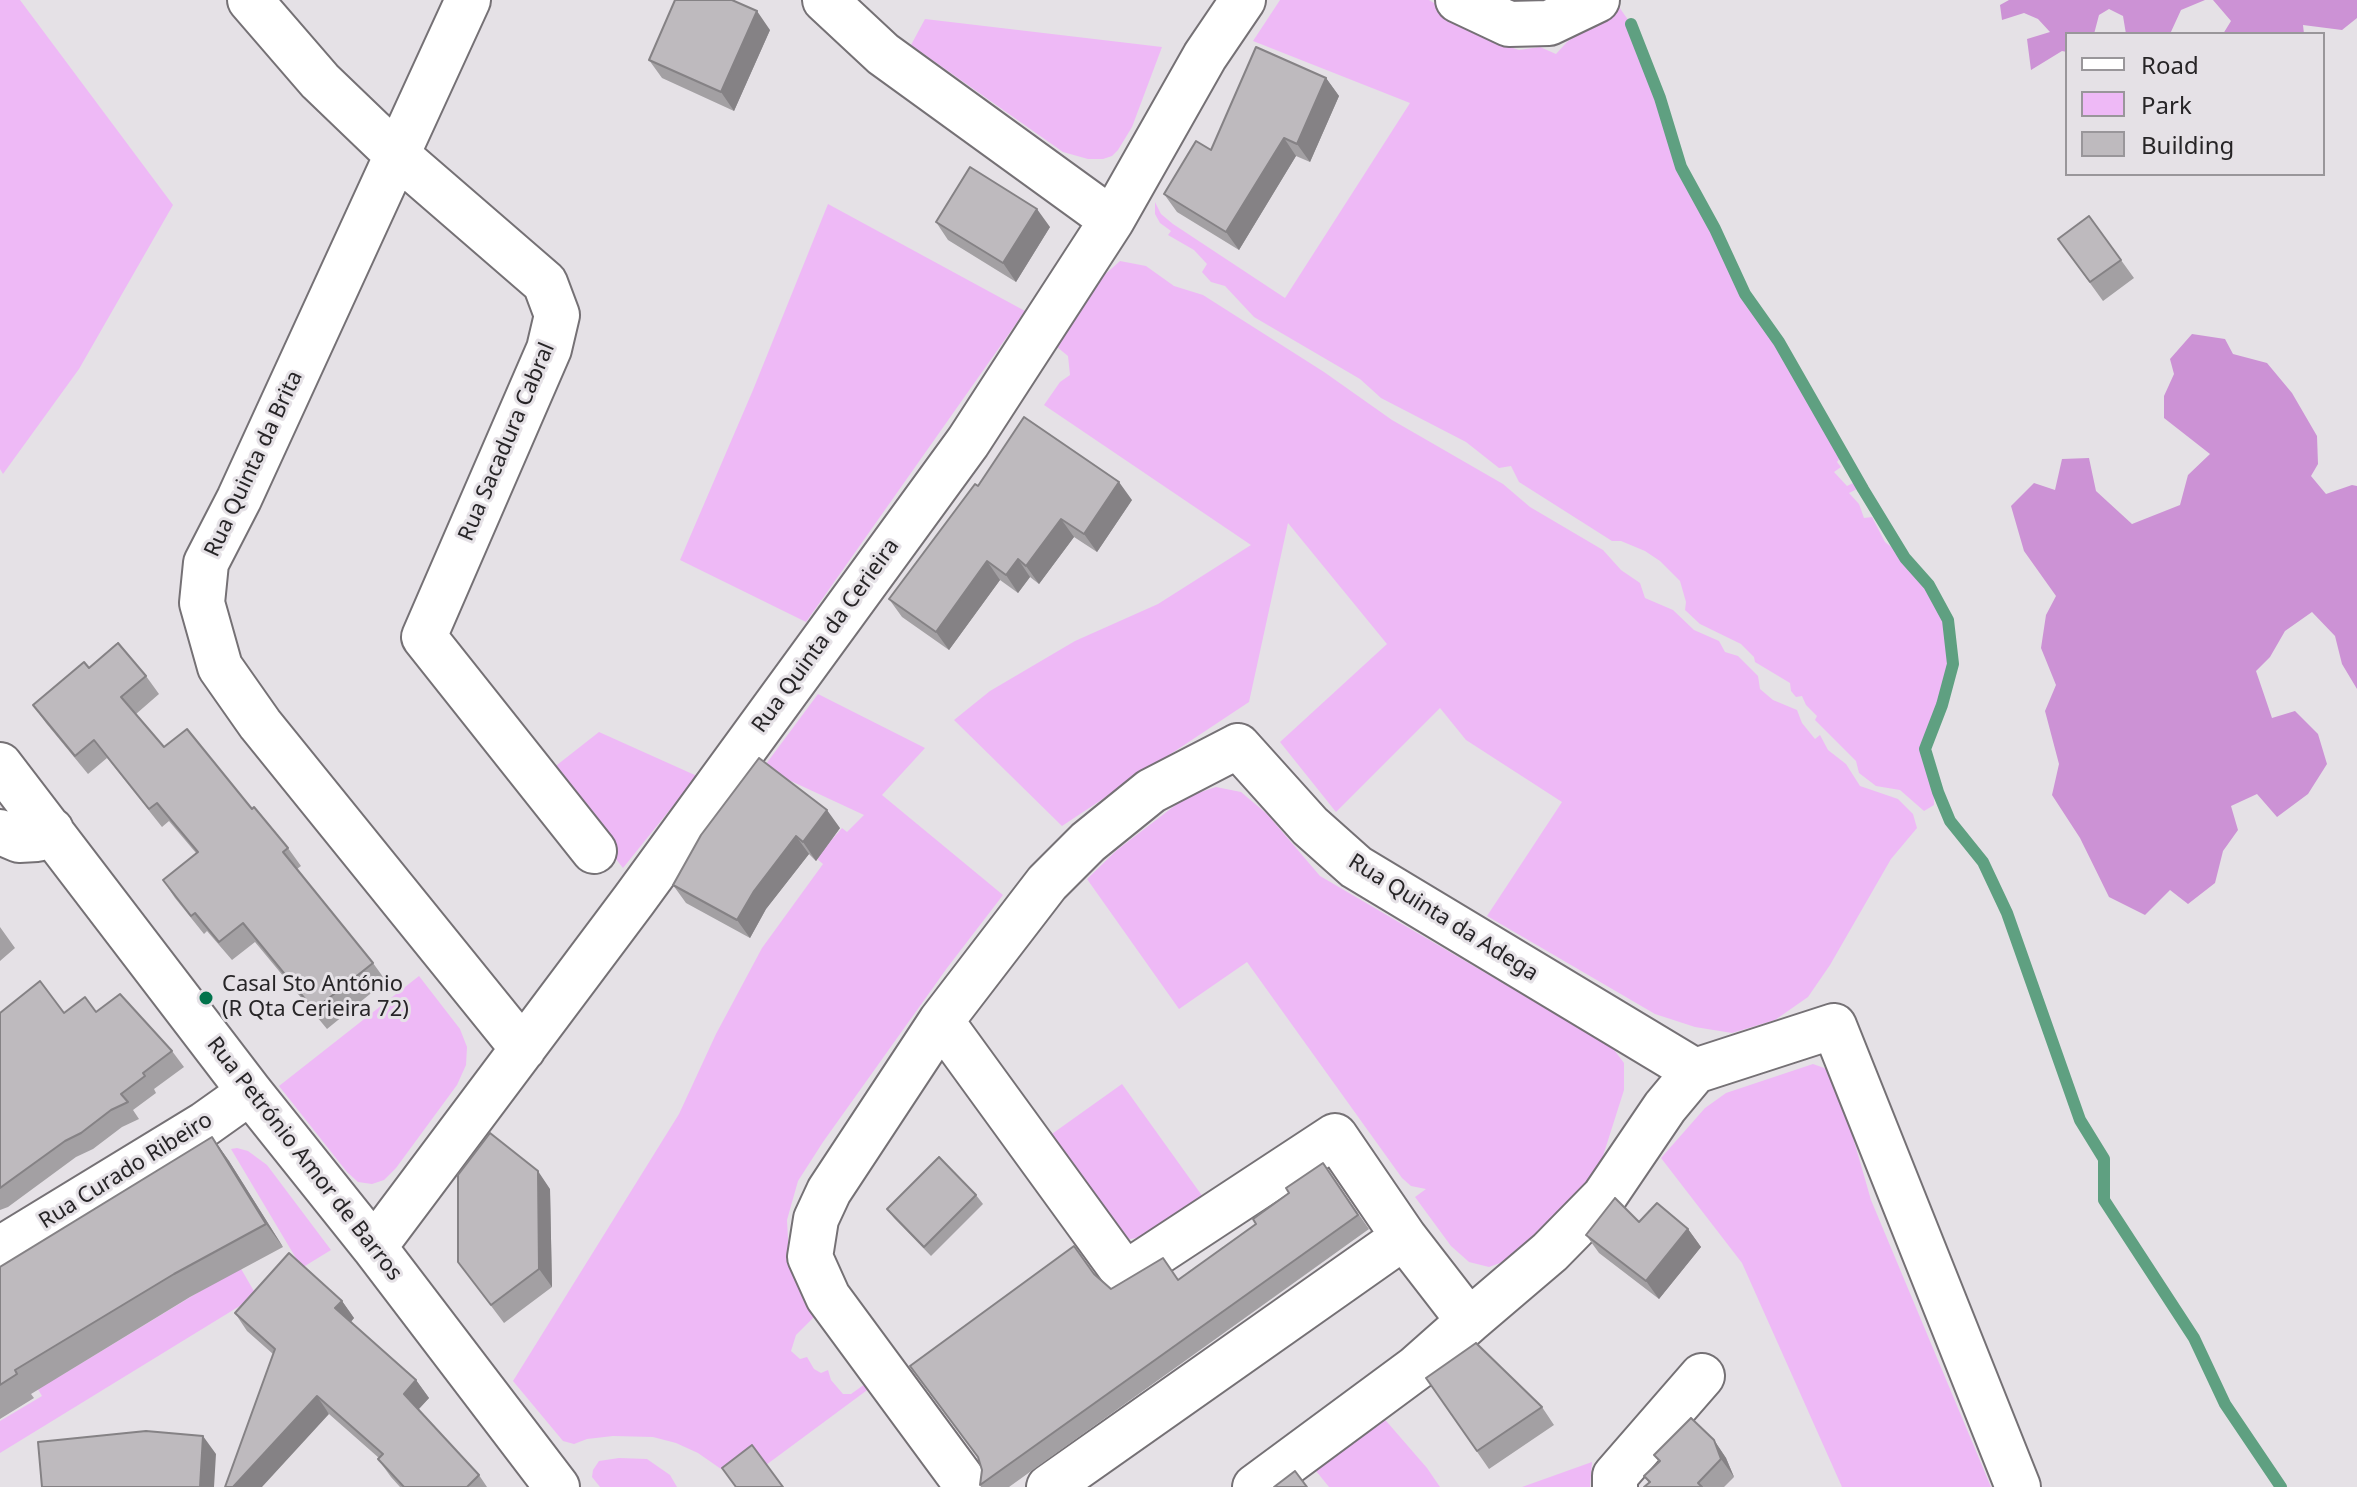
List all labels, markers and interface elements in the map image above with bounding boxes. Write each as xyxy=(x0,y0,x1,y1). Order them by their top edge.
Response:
legend xyxy=(2065,32,2325,176)
text: Road xyxy=(2141,48,2199,81)
text: Park xyxy=(2141,88,2192,121)
text: Building xyxy=(2141,128,2234,161)
street label: Rua Sacadura Cabral xyxy=(453,339,561,545)
street label: Rua Quinta da Brita xyxy=(199,367,309,561)
street label: Rua Quinta da Cerieira xyxy=(747,534,905,738)
street label: Rua Quinta da Adega xyxy=(1343,849,1543,987)
place label: Casal Sto António (R Qta Cerieira 72) xyxy=(222,972,409,1024)
marker: Casal Sto António (R Qta Cerieira 72) xyxy=(197,989,215,1007)
street label: Rua Petrónio Amor de Barros xyxy=(201,1032,407,1286)
street label: Rua Curado Ribeiro xyxy=(34,1107,218,1235)

